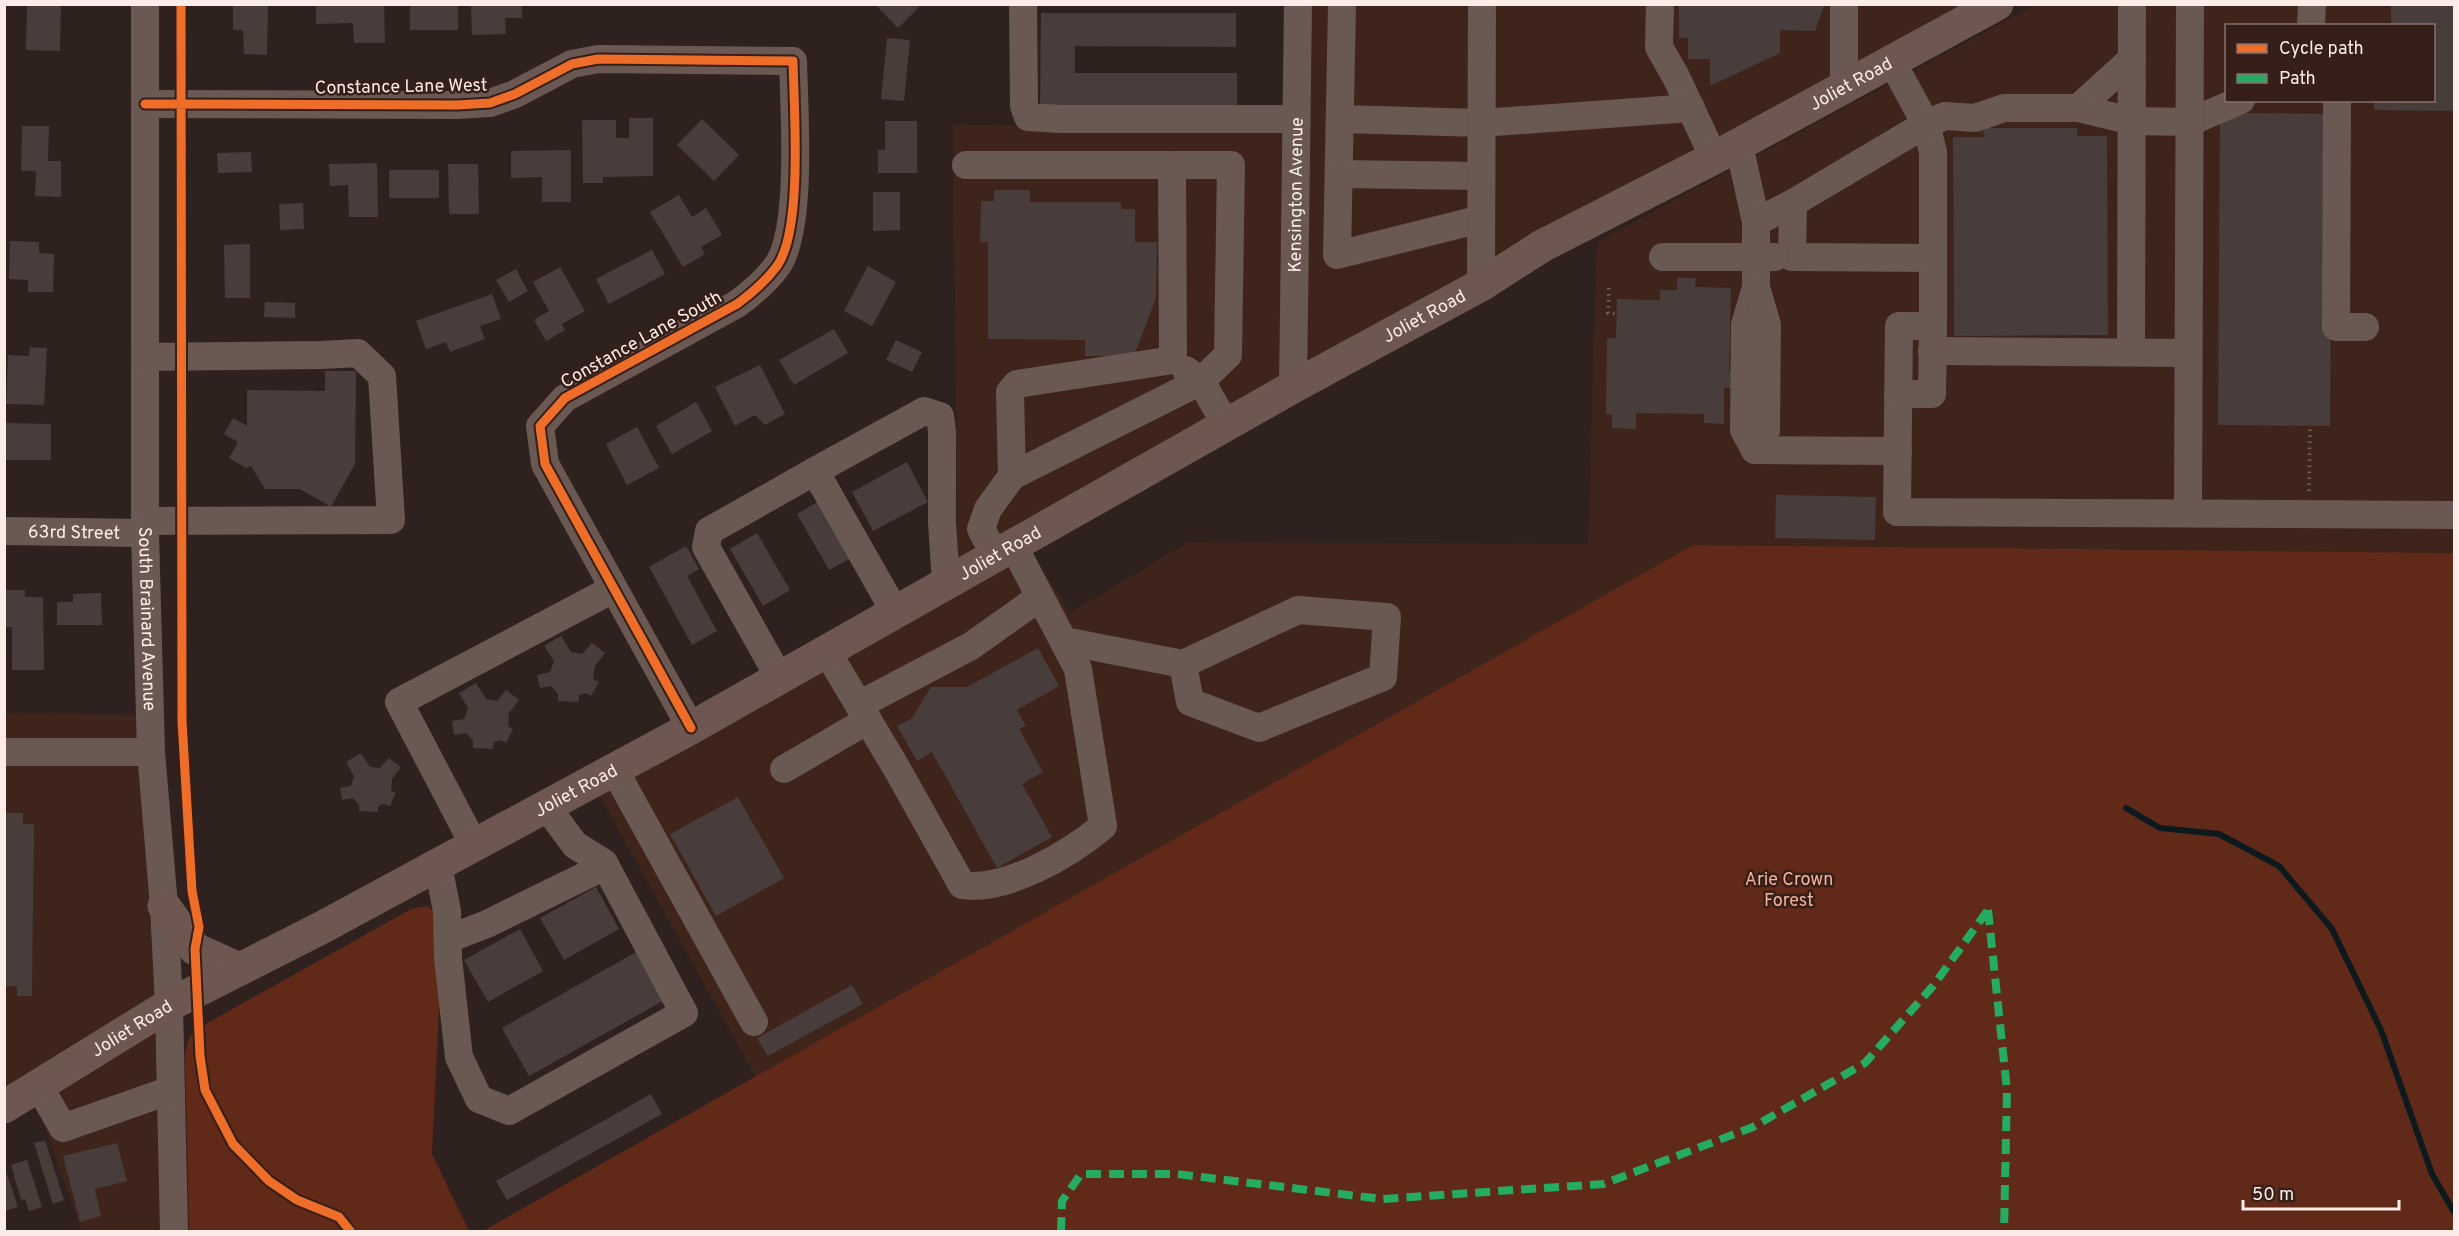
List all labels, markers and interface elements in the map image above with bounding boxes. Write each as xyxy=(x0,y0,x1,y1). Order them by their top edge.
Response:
legend xyxy=(2225,24,2435,102)
text: Cycle path xyxy=(2279,38,2364,61)
street label: Joliet Road xyxy=(1806,53,1897,117)
text: Path xyxy=(2279,68,2316,91)
street label: Constance Lane West xyxy=(314,74,488,101)
street label: Kensington Avenue xyxy=(1284,117,1310,273)
street label: Joliet Road xyxy=(1379,285,1470,349)
street label: Constance Lane South xyxy=(557,286,727,394)
street label: 63rd Street xyxy=(28,521,120,546)
street label: Joliet Road xyxy=(955,522,1046,587)
street label: South Brainard Avenue xyxy=(132,527,160,711)
street label: Joliet Road xyxy=(531,760,622,823)
park label: Arie Crown Forest xyxy=(1745,869,1833,913)
street label: Joliet Road xyxy=(87,996,177,1063)
scale bar xyxy=(2243,1173,2399,1211)
text: 50 m xyxy=(2252,1184,2294,1207)

